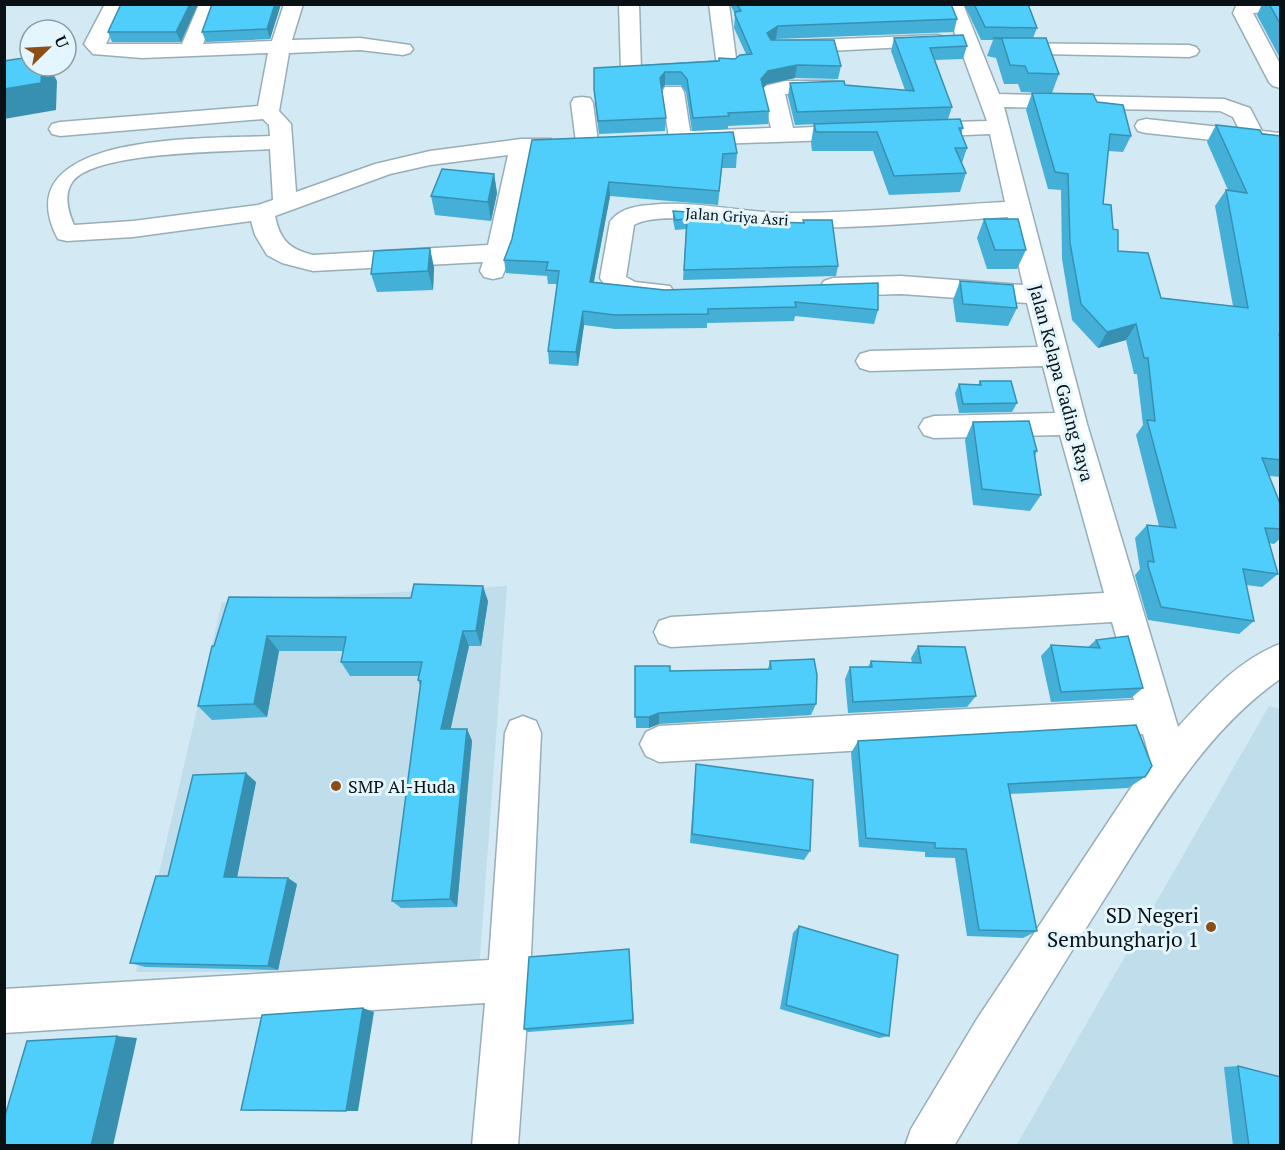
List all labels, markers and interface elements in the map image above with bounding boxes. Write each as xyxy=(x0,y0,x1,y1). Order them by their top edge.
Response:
north arrow xyxy=(18,18,78,78)
text: U xyxy=(49,32,74,52)
street label: Jalan Griya Asri xyxy=(685,202,789,230)
street label: Jalan Kelapa Gading Raya xyxy=(1024,282,1100,484)
place label: SMP Al-Huda xyxy=(348,774,456,798)
marker: SMP Al-Huda xyxy=(329,779,343,793)
place label: SD Negeri Sembungharjo 1 xyxy=(1047,901,1199,953)
marker: SD Negeri Sembungharjo 1 xyxy=(1204,920,1218,934)

